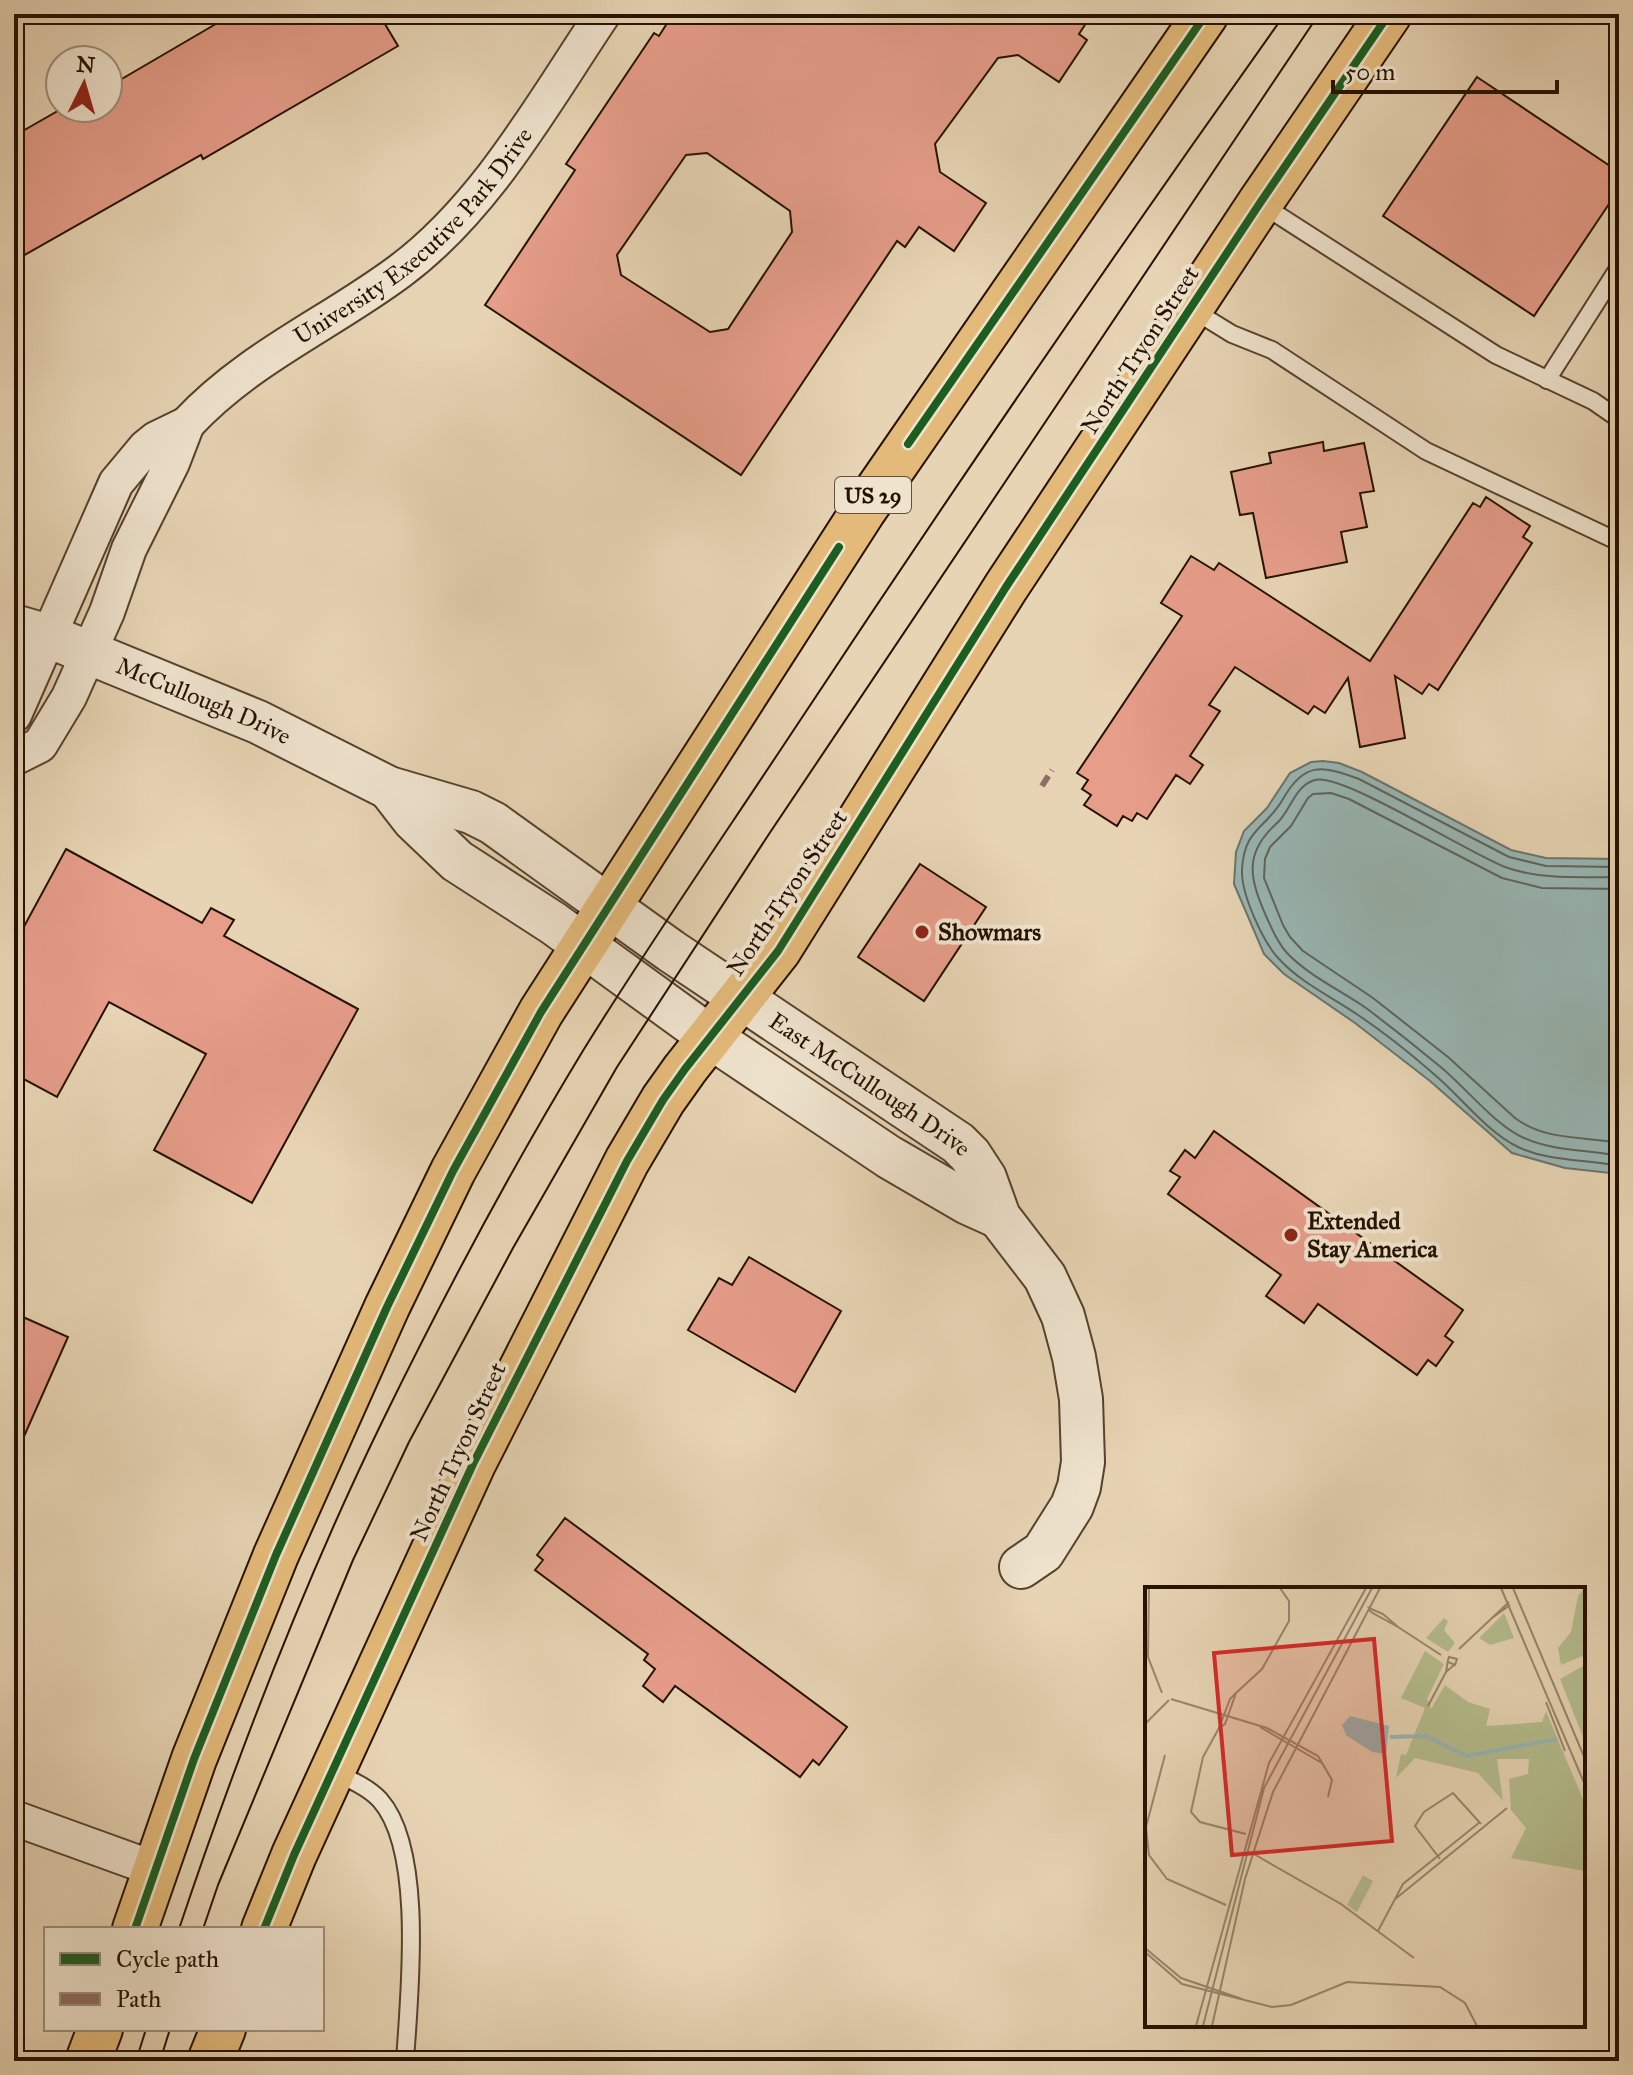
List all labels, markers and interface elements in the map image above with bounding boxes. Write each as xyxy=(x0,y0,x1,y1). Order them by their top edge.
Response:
north arrow xyxy=(44,44,124,124)
scale bar xyxy=(1333,44,1557,94)
text: N xyxy=(75,50,97,79)
text: 50 m xyxy=(1345,57,1395,87)
street label: University Executive Park Drive xyxy=(288,122,539,351)
street label: North Tryon Street xyxy=(1075,260,1206,440)
road number: US 29 xyxy=(835,477,911,513)
street label: McCullough Drive xyxy=(112,651,296,751)
street label: North Tryon Street xyxy=(720,804,854,982)
place label: Showmars xyxy=(938,917,1041,947)
marker: Showmars xyxy=(913,923,931,941)
street label: East McCullough Drive xyxy=(763,1006,978,1163)
place label: Extended Stay America xyxy=(1307,1206,1438,1264)
marker: Extended Stay America xyxy=(1282,1226,1300,1244)
street label: North Tryon Street xyxy=(403,1357,513,1546)
inset map xyxy=(1145,1587,1585,2027)
legend xyxy=(44,1927,324,2031)
text: Cycle path xyxy=(116,1944,219,1974)
text: Path xyxy=(116,1984,161,2014)

